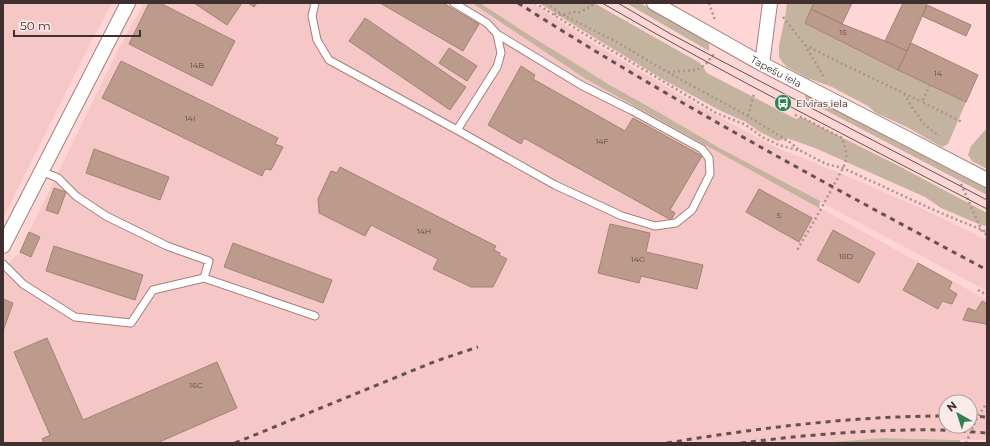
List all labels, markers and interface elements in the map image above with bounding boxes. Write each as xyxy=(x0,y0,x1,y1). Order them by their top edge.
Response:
scale bar xyxy=(14,12,140,38)
text: 50 m xyxy=(20,18,51,33)
house number: 15 xyxy=(839,27,847,37)
street label: Tapešu iela xyxy=(748,52,804,90)
house number: 14B xyxy=(190,60,204,70)
house number: 14 xyxy=(934,68,943,78)
bus stop icon: Elvīras iela xyxy=(773,93,793,113)
place label: Elvīras iela xyxy=(796,97,848,110)
house number: 14I xyxy=(185,113,195,123)
house number: 14F xyxy=(595,136,609,146)
house number: 5 xyxy=(777,210,782,220)
house number: 14H xyxy=(417,226,431,236)
house number: 16D xyxy=(839,251,854,261)
house number: 14G xyxy=(631,254,645,264)
house number: 16C xyxy=(189,380,203,390)
north arrow xyxy=(938,394,978,434)
text: N xyxy=(944,398,960,414)

